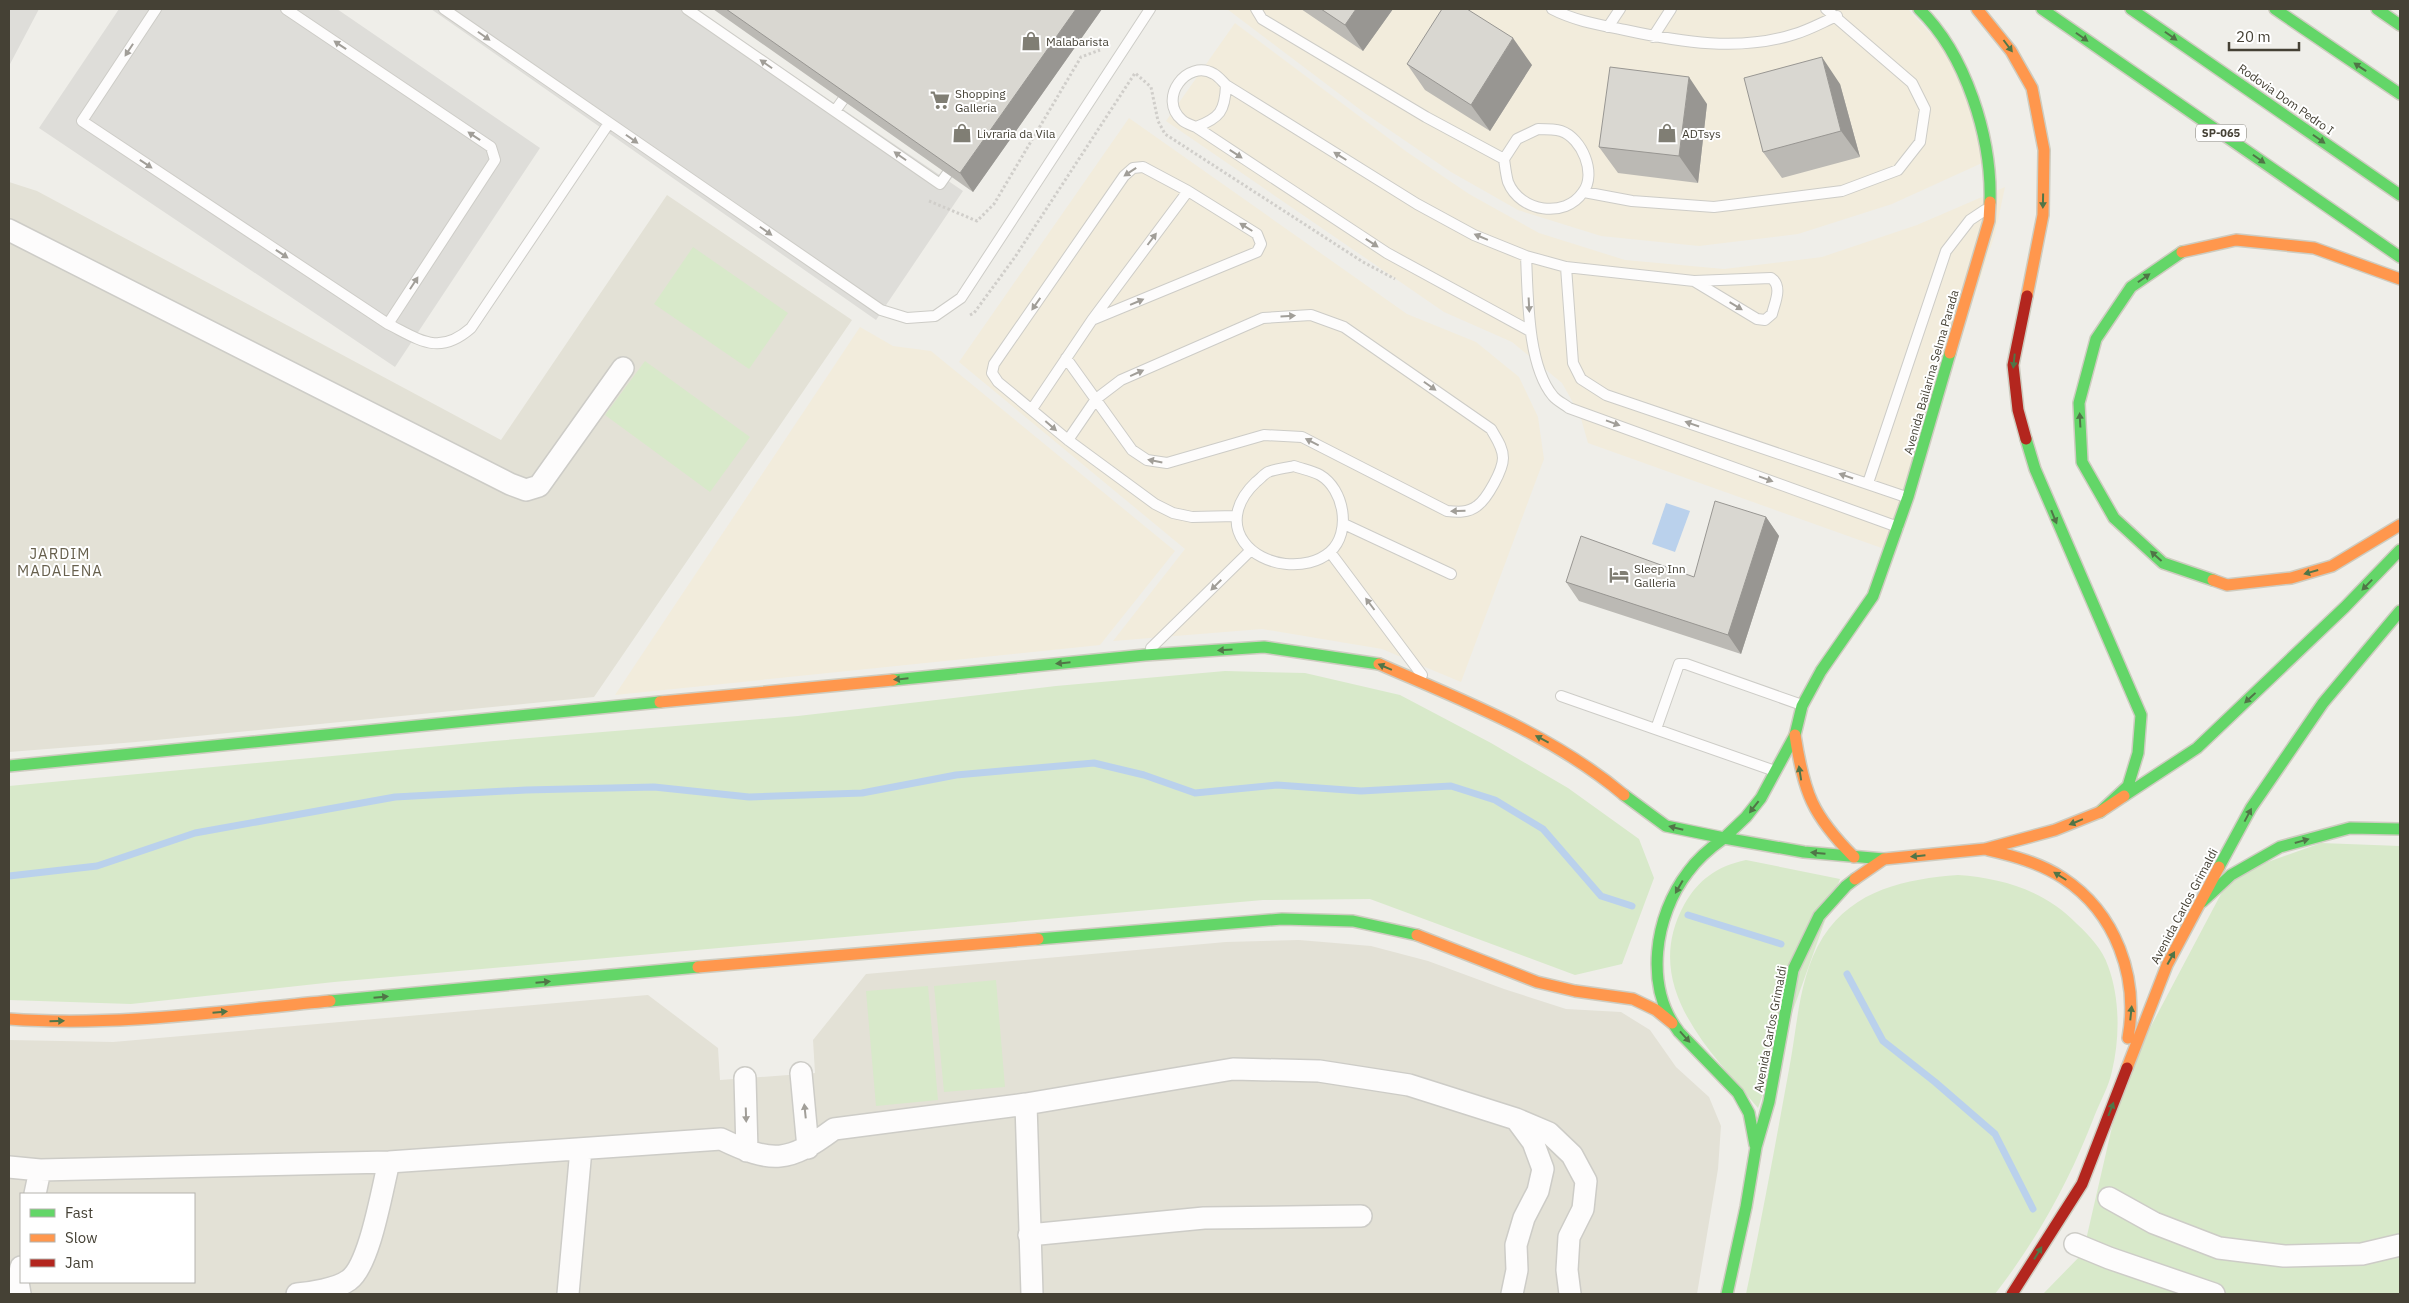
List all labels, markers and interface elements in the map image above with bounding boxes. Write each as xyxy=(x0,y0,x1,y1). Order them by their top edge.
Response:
scale bar xyxy=(2229,20,2299,52)
text: 20 m xyxy=(2236,27,2271,46)
shop icon: Malabarista xyxy=(1020,30,1042,52)
one-way arrow xyxy=(477,31,491,41)
one-way arrow xyxy=(2164,31,2178,41)
one-way arrow xyxy=(2076,32,2089,41)
place label: Malabarista xyxy=(1046,34,1110,49)
one-way arrow xyxy=(2002,39,2013,52)
one-way arrow xyxy=(333,40,346,50)
one-way arrow xyxy=(124,43,134,56)
one-way arrow xyxy=(760,59,773,68)
street label: Rodovia Dom Pedro I xyxy=(2235,60,2337,138)
one-way arrow xyxy=(2353,62,2367,72)
place label: Shopping Galleria xyxy=(955,86,1006,115)
supermarket icon: Shopping Galleria xyxy=(929,89,951,111)
shop icon: Livraria da Vila xyxy=(951,122,973,144)
shop icon: ADTsys xyxy=(1656,122,1678,144)
road number: SP-065 xyxy=(2196,125,2246,142)
place label: Livraria da Vila xyxy=(977,126,1056,141)
place label: ADTsys xyxy=(1682,126,1721,141)
one-way arrow xyxy=(467,131,481,141)
one-way arrow xyxy=(625,134,639,144)
one-way arrow xyxy=(2312,134,2326,144)
one-way arrow xyxy=(1230,149,1243,159)
one-way arrow xyxy=(893,151,907,161)
one-way arrow xyxy=(1334,151,1347,161)
one-way arrow xyxy=(2252,154,2266,164)
one-way arrow xyxy=(140,159,153,169)
one-way arrow xyxy=(1123,168,1137,177)
one-way arrow xyxy=(2039,193,2047,209)
one-way arrow xyxy=(1239,223,1252,232)
one-way arrow xyxy=(759,226,773,236)
one-way arrow xyxy=(1147,233,1158,246)
one-way arrow xyxy=(1474,233,1488,241)
one-way arrow xyxy=(1365,238,1379,248)
one-way arrow xyxy=(275,249,288,258)
one-way arrow xyxy=(2137,273,2151,283)
one-way arrow xyxy=(410,276,419,290)
street label: Avenida Bailarina Selma Parada xyxy=(1900,287,1962,456)
one-way arrow xyxy=(1031,297,1041,311)
one-way arrow xyxy=(1130,297,1144,305)
one-way arrow xyxy=(1525,297,1533,313)
one-way arrow xyxy=(1729,301,1742,310)
one-way arrow xyxy=(1280,312,1296,320)
one-way arrow xyxy=(2010,353,2018,369)
one-way arrow xyxy=(1130,369,1144,377)
one-way arrow xyxy=(1423,381,1437,391)
one-way arrow xyxy=(2075,412,2083,428)
one-way arrow xyxy=(1606,419,1621,427)
one-way arrow xyxy=(1045,420,1057,432)
one-way arrow xyxy=(1684,420,1699,427)
one-way arrow xyxy=(1305,438,1320,446)
one-way arrow xyxy=(1148,457,1163,465)
one-way arrow xyxy=(1838,471,1853,479)
one-way arrow xyxy=(1758,476,1773,483)
one-way arrow xyxy=(1449,507,1465,515)
one-way arrow xyxy=(2051,510,2059,524)
district label: JARDIM MADALENA xyxy=(17,544,103,580)
one-way arrow xyxy=(2150,550,2162,562)
place label: Sleep Inn Galleria xyxy=(1634,561,1686,590)
hotel icon: Sleep Inn Galleria xyxy=(1608,564,1630,586)
one-way arrow xyxy=(2303,568,2319,576)
one-way arrow xyxy=(1210,579,1222,591)
one-way arrow xyxy=(2361,579,2373,591)
one-way arrow xyxy=(1365,598,1376,611)
one-way arrow xyxy=(1216,646,1232,654)
one-way arrow xyxy=(1054,659,1070,667)
one-way arrow xyxy=(1377,663,1392,671)
one-way arrow xyxy=(893,675,909,683)
one-way arrow xyxy=(2244,692,2256,704)
one-way arrow xyxy=(1534,735,1549,743)
one-way arrow xyxy=(1796,765,1804,781)
one-way arrow xyxy=(1748,801,1759,814)
one-way arrow xyxy=(2244,808,2252,822)
one-way arrow xyxy=(2068,818,2083,826)
one-way arrow xyxy=(1668,824,1683,832)
one-way arrow xyxy=(2294,837,2309,845)
street label: Avenida Carlos Grimaldi xyxy=(2147,846,2221,966)
one-way arrow xyxy=(1810,849,1826,857)
one-way arrow xyxy=(1910,852,1926,860)
one-way arrow xyxy=(2053,871,2067,881)
one-way arrow xyxy=(1675,879,1683,894)
one-way arrow xyxy=(2167,951,2175,965)
street label: Avenida Carlos Grimaldi xyxy=(1750,964,1790,1094)
one-way arrow xyxy=(535,978,551,986)
one-way arrow xyxy=(374,993,390,1001)
one-way arrow xyxy=(2127,1005,2135,1021)
one-way arrow xyxy=(212,1008,228,1016)
one-way arrow xyxy=(50,1017,66,1025)
one-way arrow xyxy=(1679,1030,1690,1043)
one-way arrow xyxy=(2107,1101,2115,1116)
one-way arrow xyxy=(800,1103,808,1119)
one-way arrow xyxy=(743,1107,751,1123)
legend xyxy=(20,1193,195,1283)
text: Fast xyxy=(65,1203,93,1222)
text: Slow xyxy=(65,1228,98,1247)
one-way arrow xyxy=(2033,1247,2042,1260)
text: Jam xyxy=(65,1253,94,1272)

